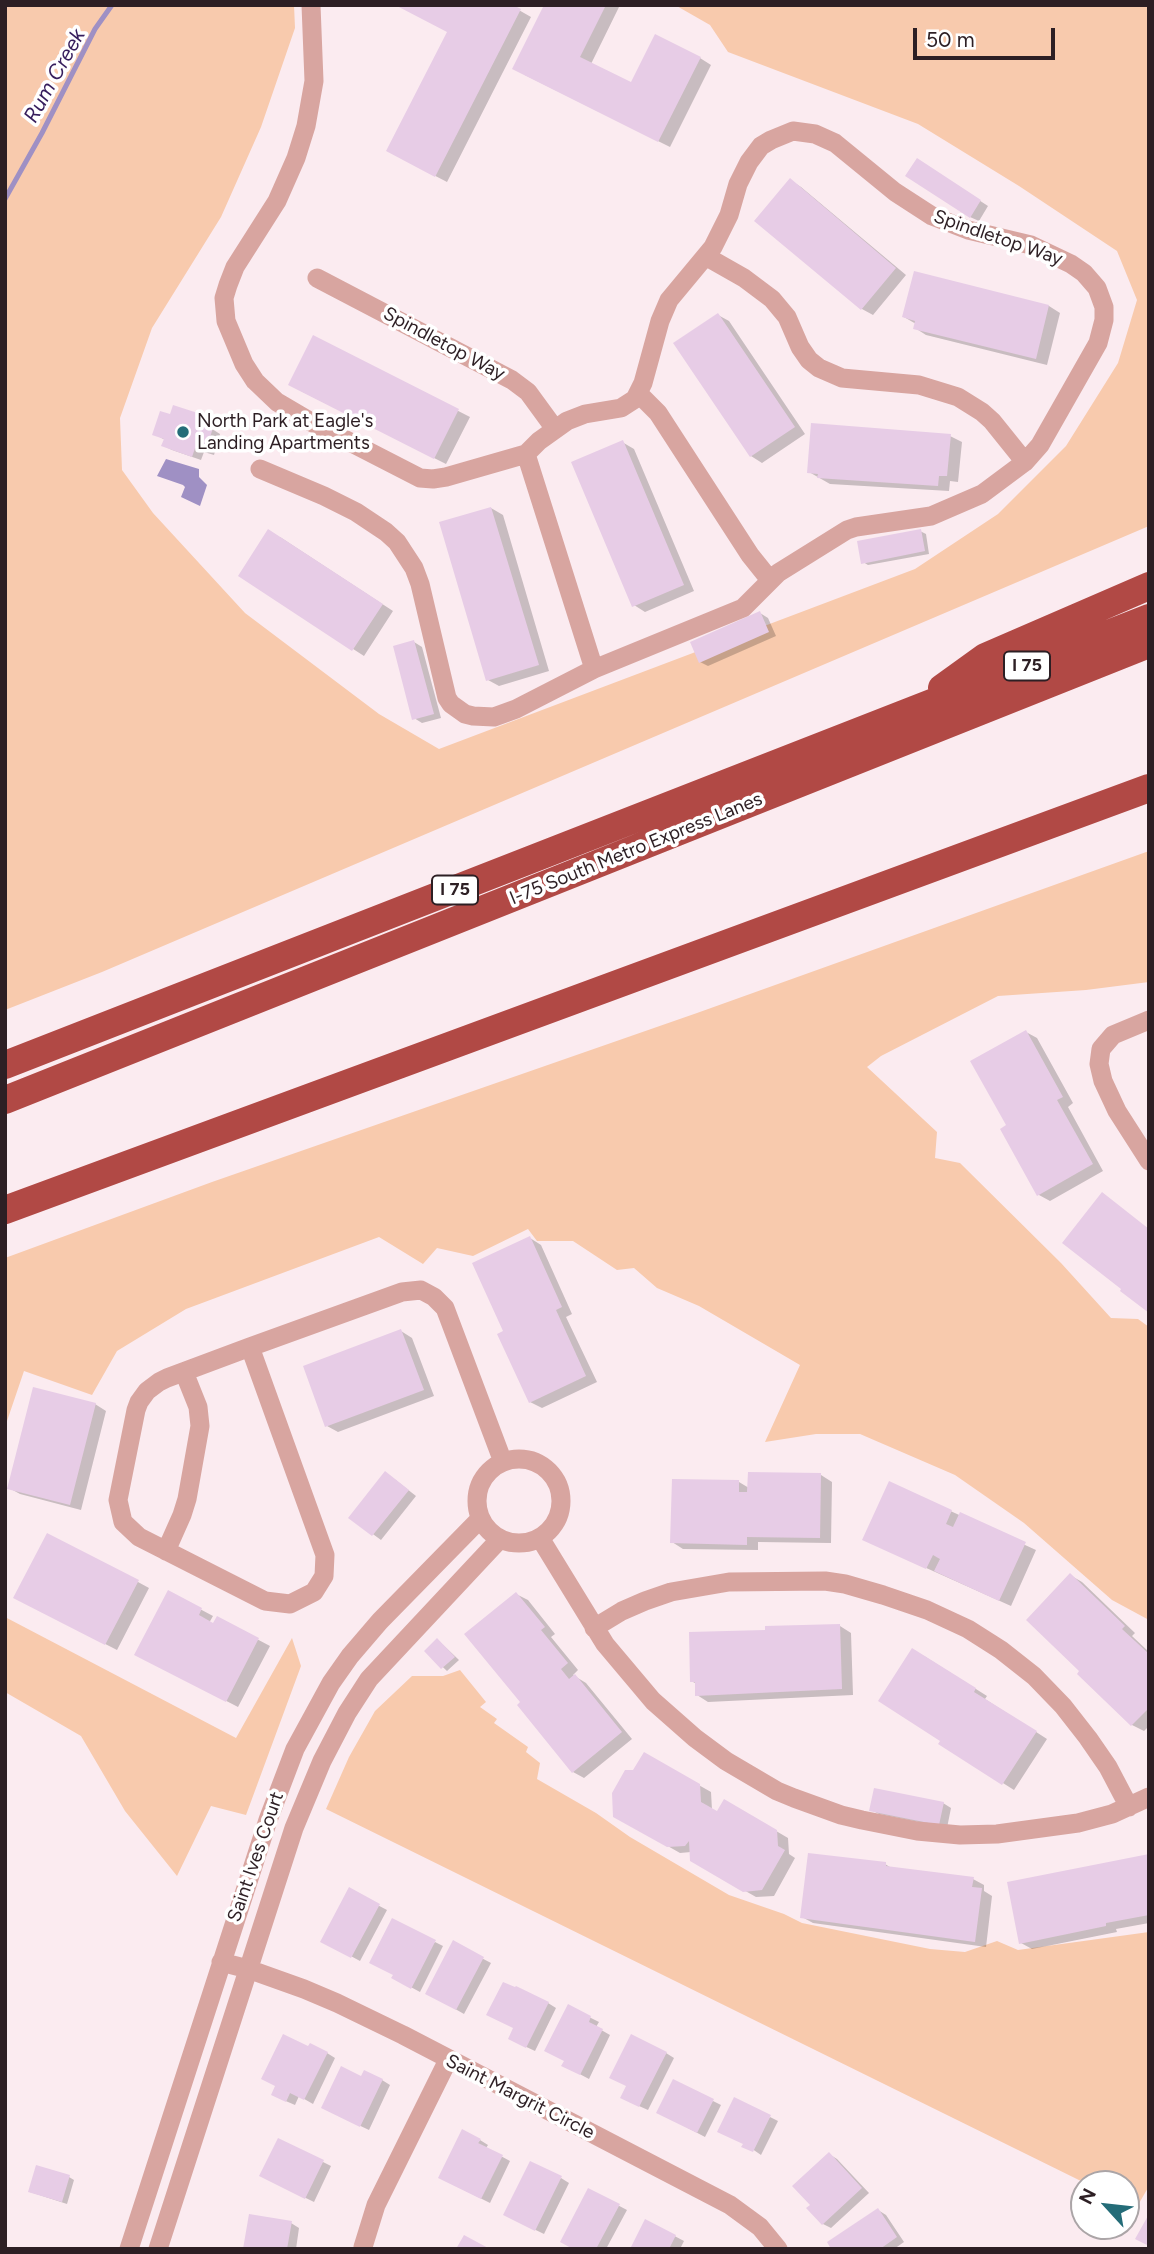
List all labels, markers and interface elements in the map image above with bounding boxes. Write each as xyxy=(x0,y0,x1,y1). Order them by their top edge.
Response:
scale bar xyxy=(916,14,1058,58)
water label: Rum Creek xyxy=(19,25,91,127)
text: 50 m xyxy=(926,27,975,52)
street label: Spindletop Way xyxy=(931,205,1065,271)
street label: Spindletop Way xyxy=(379,302,509,386)
place label: North Park at Eagle's Landing Apartments xyxy=(197,410,373,454)
marker: North Park at Eagle's Landing Apartments xyxy=(175,424,191,440)
road number: I 75 xyxy=(1004,652,1050,680)
street label: I-75 South Metro Express Lanes xyxy=(506,788,766,910)
road number: I 75 xyxy=(432,876,478,904)
street label: Saint Ives Court xyxy=(223,1789,289,1925)
street label: Saint Margrit Circle xyxy=(442,2050,598,2144)
north arrow xyxy=(1070,2170,1140,2240)
text: N xyxy=(1074,2184,1101,2208)

